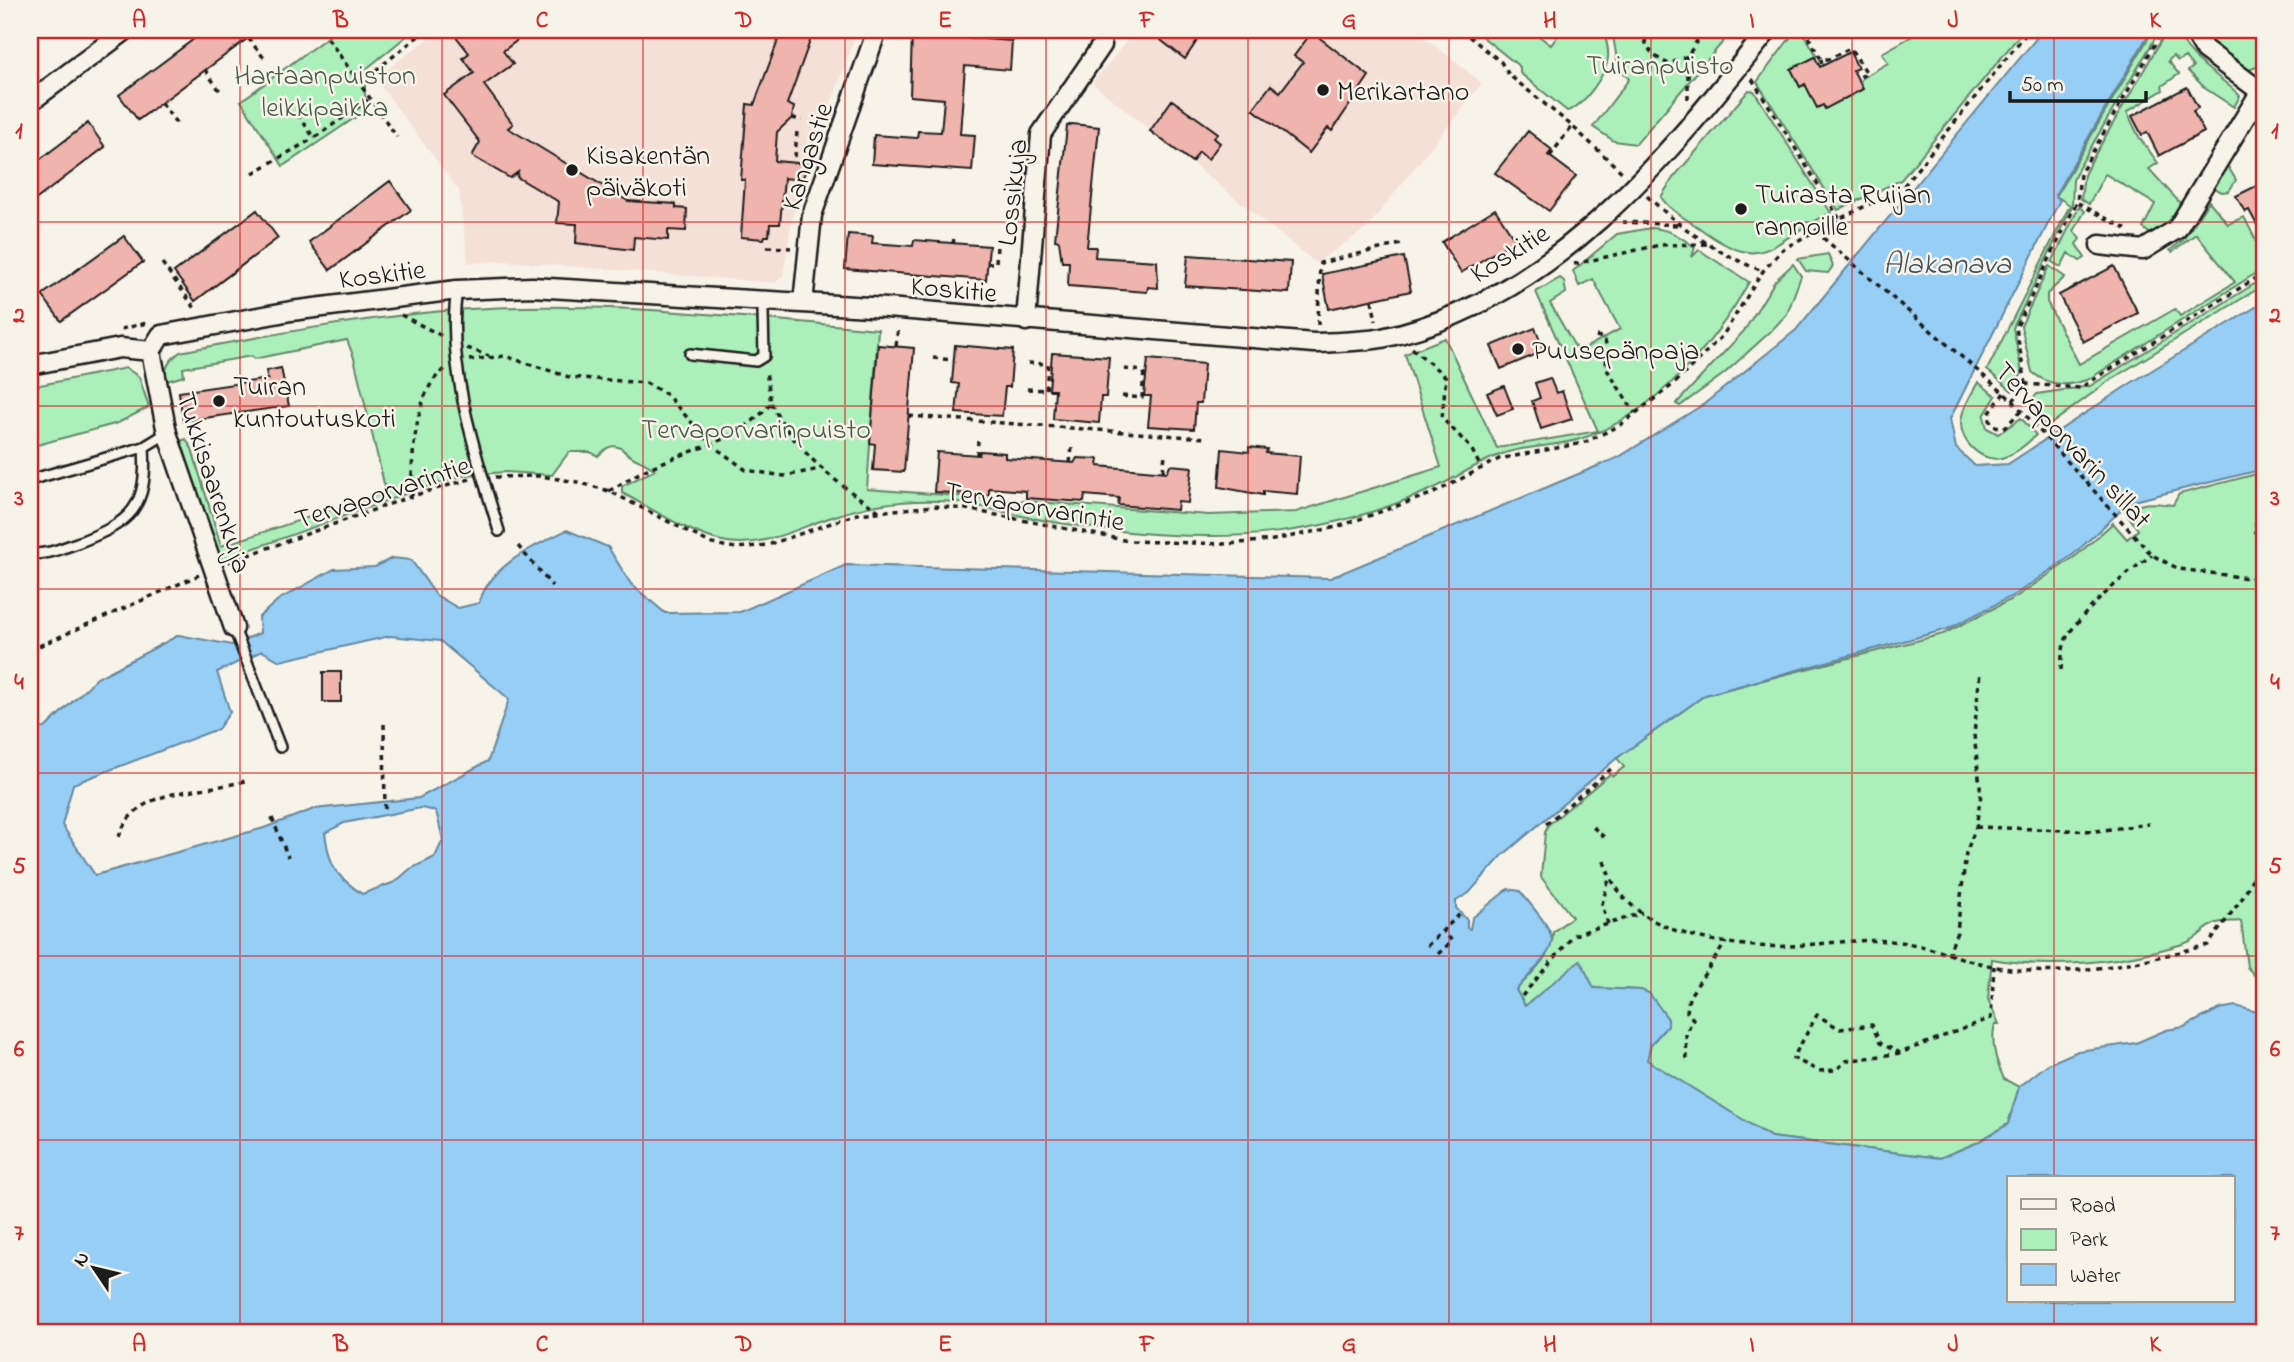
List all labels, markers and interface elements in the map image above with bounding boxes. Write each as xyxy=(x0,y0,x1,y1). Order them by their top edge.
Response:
text: A xyxy=(132,5,146,38)
text: B xyxy=(332,5,349,38)
text: C xyxy=(536,5,549,38)
text: D xyxy=(735,5,752,38)
text: E xyxy=(938,5,952,38)
text: F xyxy=(1139,5,1155,38)
text: G xyxy=(1342,5,1356,38)
text: H xyxy=(1543,5,1557,38)
text: I xyxy=(1749,5,1755,38)
text: J xyxy=(1947,5,1959,38)
text: K xyxy=(2149,5,2161,38)
park label: Tuiranpuisto xyxy=(1586,47,1734,88)
park label: Hartaanpuiston leikkipaikka xyxy=(234,57,416,130)
scale bar xyxy=(2010,60,2147,104)
text: 50 m xyxy=(2021,71,2064,101)
place label: Merikartano xyxy=(1337,73,1469,114)
marker: Merikartano xyxy=(1315,82,1331,98)
street label: Kangastie xyxy=(773,97,846,216)
text: 1 xyxy=(15,116,23,149)
text: 1 xyxy=(2271,116,2279,149)
place label: Kisakentän päiväkoti xyxy=(586,137,710,210)
street label: Lossikuja xyxy=(988,137,1040,248)
marker: Kisakentän päiväkoti xyxy=(564,162,580,178)
place label: Tuirasta Ruijan rannoille xyxy=(1755,176,1931,249)
marker: Tuirasta Ruijan rannoille xyxy=(1733,201,1749,217)
street label: Koskitie xyxy=(1463,214,1559,295)
water label: Alakanava xyxy=(1883,244,2012,288)
street label: Koskitie xyxy=(337,251,428,302)
street label: Koskitie xyxy=(909,267,999,316)
text: 2 xyxy=(12,300,25,333)
text: 2 xyxy=(2268,300,2281,333)
place label: Puusepänpaja xyxy=(1532,332,1699,373)
marker: Puusepänpaja xyxy=(1510,341,1526,357)
street label: Tervaporvarin sillat xyxy=(1983,354,2160,539)
place label: Tuiran kuntoutuskoti xyxy=(233,368,396,441)
street label: Tukkisaarenkuja xyxy=(163,387,260,579)
marker: Tuiran kuntoutuskoti xyxy=(211,393,227,409)
park label: Tervaporvarinpuisto xyxy=(641,411,871,452)
street label: Tervaporvarintie xyxy=(290,447,476,542)
street label: Tervaporvarintie xyxy=(941,472,1128,545)
text: 3 xyxy=(13,483,24,516)
text: 3 xyxy=(2269,483,2280,516)
text: 4 xyxy=(14,667,24,700)
text: 4 xyxy=(2270,667,2280,700)
text: 5 xyxy=(12,851,26,884)
text: 5 xyxy=(2268,851,2282,884)
text: 6 xyxy=(14,1034,25,1067)
text: 6 xyxy=(2270,1034,2281,1067)
legend xyxy=(2007,1176,2234,1302)
text: Road xyxy=(2070,1192,2116,1222)
text: 7 xyxy=(14,1218,24,1251)
text: 7 xyxy=(2270,1218,2280,1251)
text: Park xyxy=(2070,1226,2109,1256)
north arrow xyxy=(60,1232,130,1302)
text: N xyxy=(67,1247,97,1273)
text: Water xyxy=(2070,1262,2121,1292)
text: A xyxy=(132,1329,146,1362)
text: B xyxy=(332,1329,349,1362)
text: C xyxy=(536,1329,549,1362)
text: D xyxy=(735,1329,752,1362)
text: E xyxy=(938,1329,952,1362)
text: F xyxy=(1139,1329,1155,1362)
text: G xyxy=(1342,1329,1356,1362)
text: H xyxy=(1543,1329,1557,1362)
text: I xyxy=(1749,1329,1755,1362)
text: J xyxy=(1947,1329,1959,1362)
text: K xyxy=(2149,1329,2161,1362)

